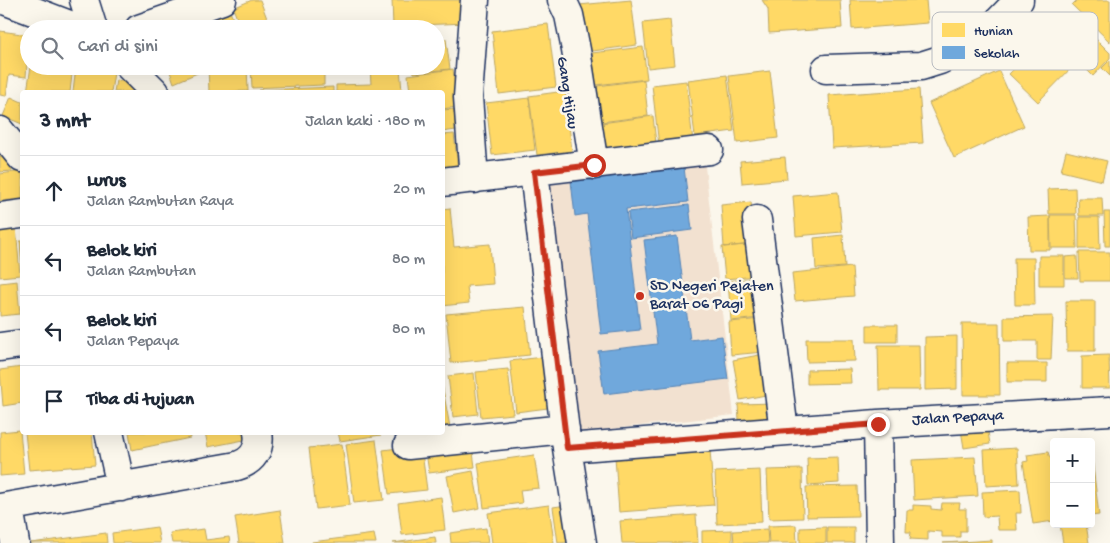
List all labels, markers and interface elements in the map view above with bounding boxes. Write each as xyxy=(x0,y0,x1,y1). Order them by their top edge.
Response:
legend xyxy=(932,12,1098,70)
search box xyxy=(20,20,445,75)
text: Hunian xyxy=(974,24,1013,41)
icon: search xyxy=(38,34,66,62)
text: Cari di sini xyxy=(78,36,158,59)
text: Sekolah xyxy=(974,46,1020,63)
street label: Gang Hijau xyxy=(551,55,581,131)
text: 3 mnt xyxy=(40,110,89,135)
text: Jalan kaki · 180 m xyxy=(305,113,425,132)
route start xyxy=(583,154,606,177)
text: Lurus xyxy=(87,170,126,193)
icon: ahead xyxy=(40,177,68,205)
text: 20 m xyxy=(393,181,425,200)
text: Jalan Rambutan Raya xyxy=(87,193,234,212)
text: Belok kiri xyxy=(87,240,157,263)
icon: left xyxy=(40,247,68,275)
text: 80 m xyxy=(392,251,425,270)
text: Jalan Rambutan xyxy=(87,263,196,282)
place label: SD Negeri Pejaten Barat 06 Pagi xyxy=(649,278,774,315)
marker: SD Negeri Pejaten Barat 06 Pagi xyxy=(634,290,646,302)
text: Belok kiri xyxy=(87,310,157,333)
icon: left xyxy=(40,317,68,345)
text: 80 m xyxy=(392,321,425,340)
text: Jalan Pepaya xyxy=(87,333,179,352)
icon: arrive xyxy=(40,387,68,415)
text: Tiba di tujuan xyxy=(87,389,194,412)
street label: Jalan Pepaya xyxy=(912,407,1005,431)
route end xyxy=(867,413,890,436)
map controls xyxy=(1050,438,1095,528)
button: + xyxy=(1050,438,1095,483)
button: − xyxy=(1050,483,1095,528)

